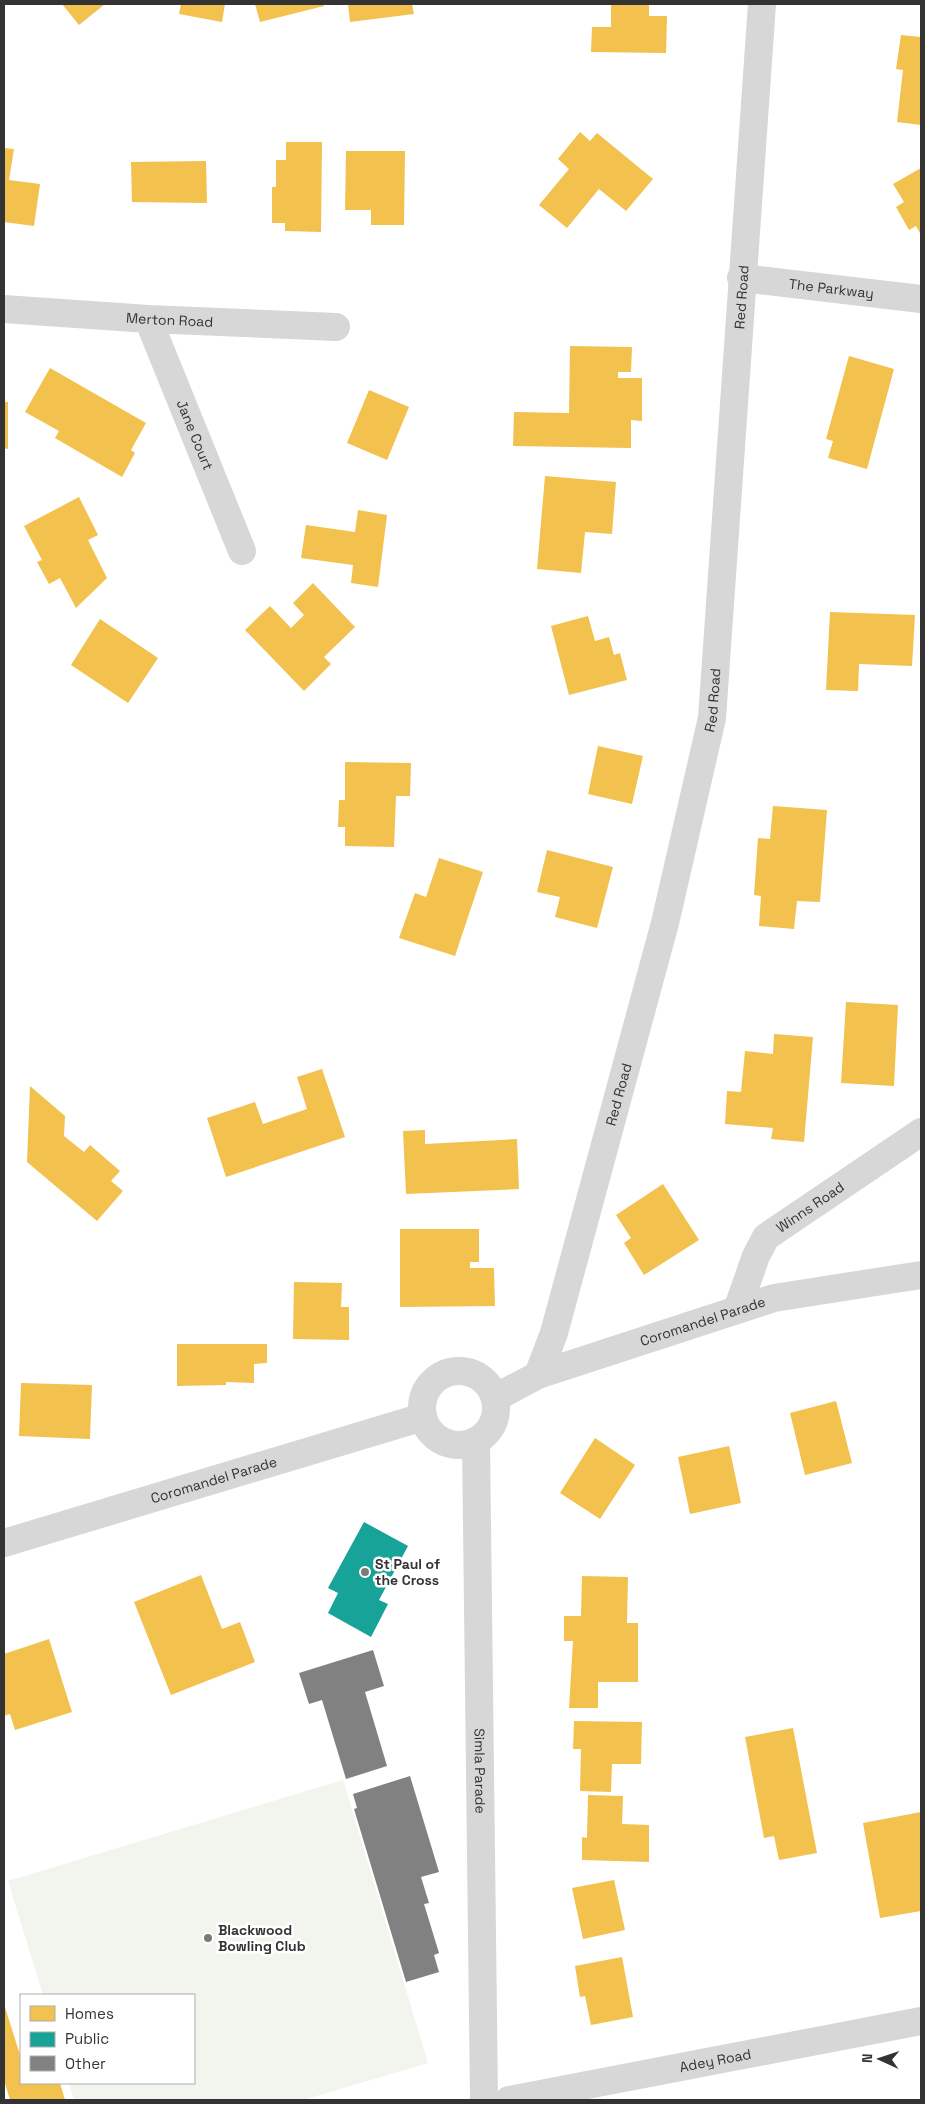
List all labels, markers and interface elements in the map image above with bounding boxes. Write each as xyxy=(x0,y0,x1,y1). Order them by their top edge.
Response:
street label: Red Road xyxy=(730,264,753,330)
street label: The Parkway xyxy=(788,275,875,302)
street label: Merton Road xyxy=(125,309,214,331)
street label: Jane Court xyxy=(173,397,217,473)
street label: Red Road xyxy=(700,667,724,734)
street label: Red Road xyxy=(601,1061,636,1128)
street label: Winns Road xyxy=(773,1178,848,1237)
street label: Coromandel Parade xyxy=(638,1292,768,1350)
street label: Coromandel Parade xyxy=(148,1452,279,1507)
place label: St Paul of the Cross xyxy=(375,1555,440,1589)
marker: St Paul of the Cross xyxy=(359,1566,371,1578)
street label: Simla Parade xyxy=(470,1728,490,1814)
place label: Blackwood Bowling Club xyxy=(218,1921,306,1955)
marker: Blackwood Bowling Club xyxy=(202,1932,214,1944)
legend xyxy=(20,1994,195,2084)
text: Homes xyxy=(65,2004,114,2023)
text: Public xyxy=(65,2029,109,2048)
north arrow xyxy=(855,2034,905,2084)
street label: Adey Road xyxy=(678,2045,753,2076)
text: N xyxy=(858,2053,876,2063)
text: Other xyxy=(65,2054,106,2073)

